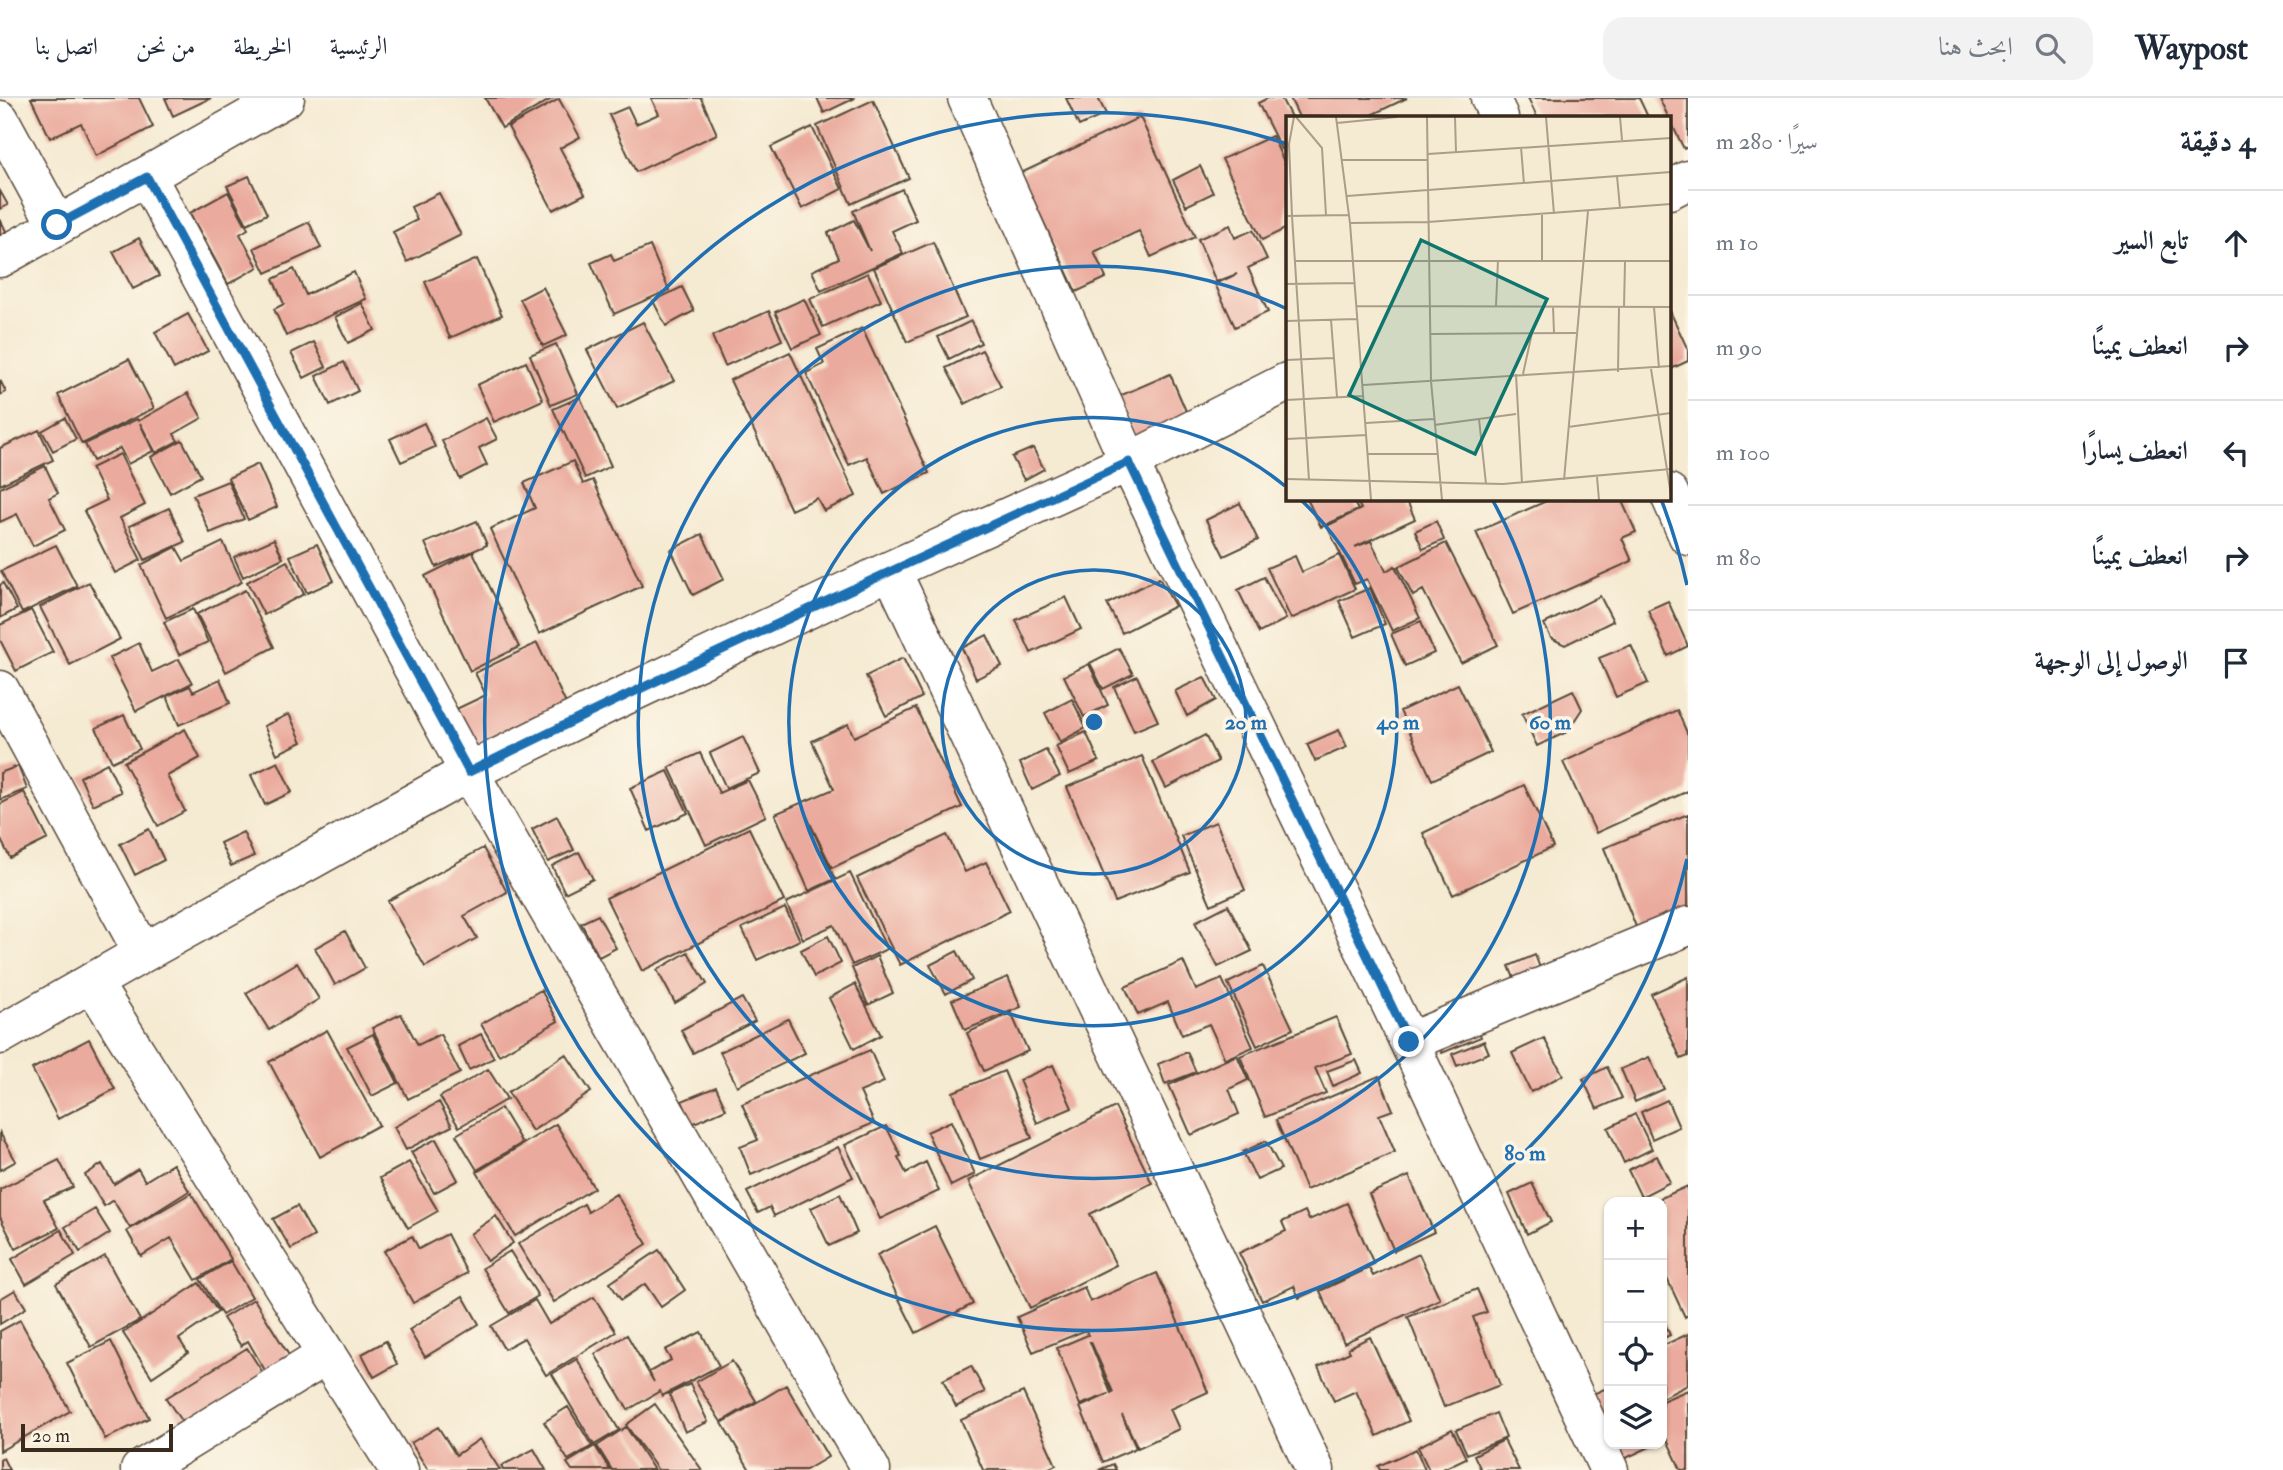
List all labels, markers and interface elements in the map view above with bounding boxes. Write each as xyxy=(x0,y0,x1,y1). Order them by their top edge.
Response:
search box xyxy=(1603,17,2093,80)
text: Waypost xyxy=(2135,28,2248,69)
icon: search xyxy=(2031,29,2069,67)
text: اتصل بنا xyxy=(35,31,98,62)
text: من نحن xyxy=(136,31,195,62)
text: الخريطة xyxy=(233,31,292,62)
text: الرئيسية xyxy=(330,31,387,62)
text: ابحث هنا xyxy=(1938,31,2013,63)
inset map xyxy=(1286,116,1671,500)
text: 4 دقيقة xyxy=(2180,123,2255,160)
text: سيرًا · 280 m xyxy=(1716,127,1818,156)
route start xyxy=(41,209,72,240)
icon: ahead xyxy=(2217,224,2255,262)
text: تابع السير xyxy=(2115,225,2188,257)
text: 10 m xyxy=(1716,228,1759,257)
icon: right xyxy=(2217,329,2255,367)
text: انعطف يمينًا xyxy=(2092,330,2188,362)
text: 90 m xyxy=(1716,333,1762,362)
icon: left xyxy=(2217,434,2255,472)
text: انعطف يسارًا xyxy=(2082,435,2188,467)
text: 100 m xyxy=(1716,438,1770,467)
icon: right xyxy=(2217,539,2255,577)
text: انعطف يمينًا xyxy=(2092,540,2188,572)
text: 80 m xyxy=(1716,543,1761,572)
icon: arrive xyxy=(2217,644,2255,682)
text: الوصول إلى الوجهة xyxy=(2035,645,2188,677)
text: 20 m xyxy=(1225,709,1268,736)
text: 40 m xyxy=(1376,709,1420,736)
text: 60 m xyxy=(1529,709,1572,736)
centre of rings xyxy=(1082,710,1106,734)
route end xyxy=(1393,1026,1424,1057)
text: 80 m xyxy=(1504,1140,1546,1167)
map controls xyxy=(1604,1197,1667,1449)
button: + xyxy=(1604,1197,1667,1260)
button: − xyxy=(1604,1260,1667,1323)
button: locate xyxy=(1604,1323,1667,1386)
button: layers xyxy=(1604,1386,1667,1449)
scale bar xyxy=(21,1421,173,1453)
text: 20 m xyxy=(32,1424,70,1448)

